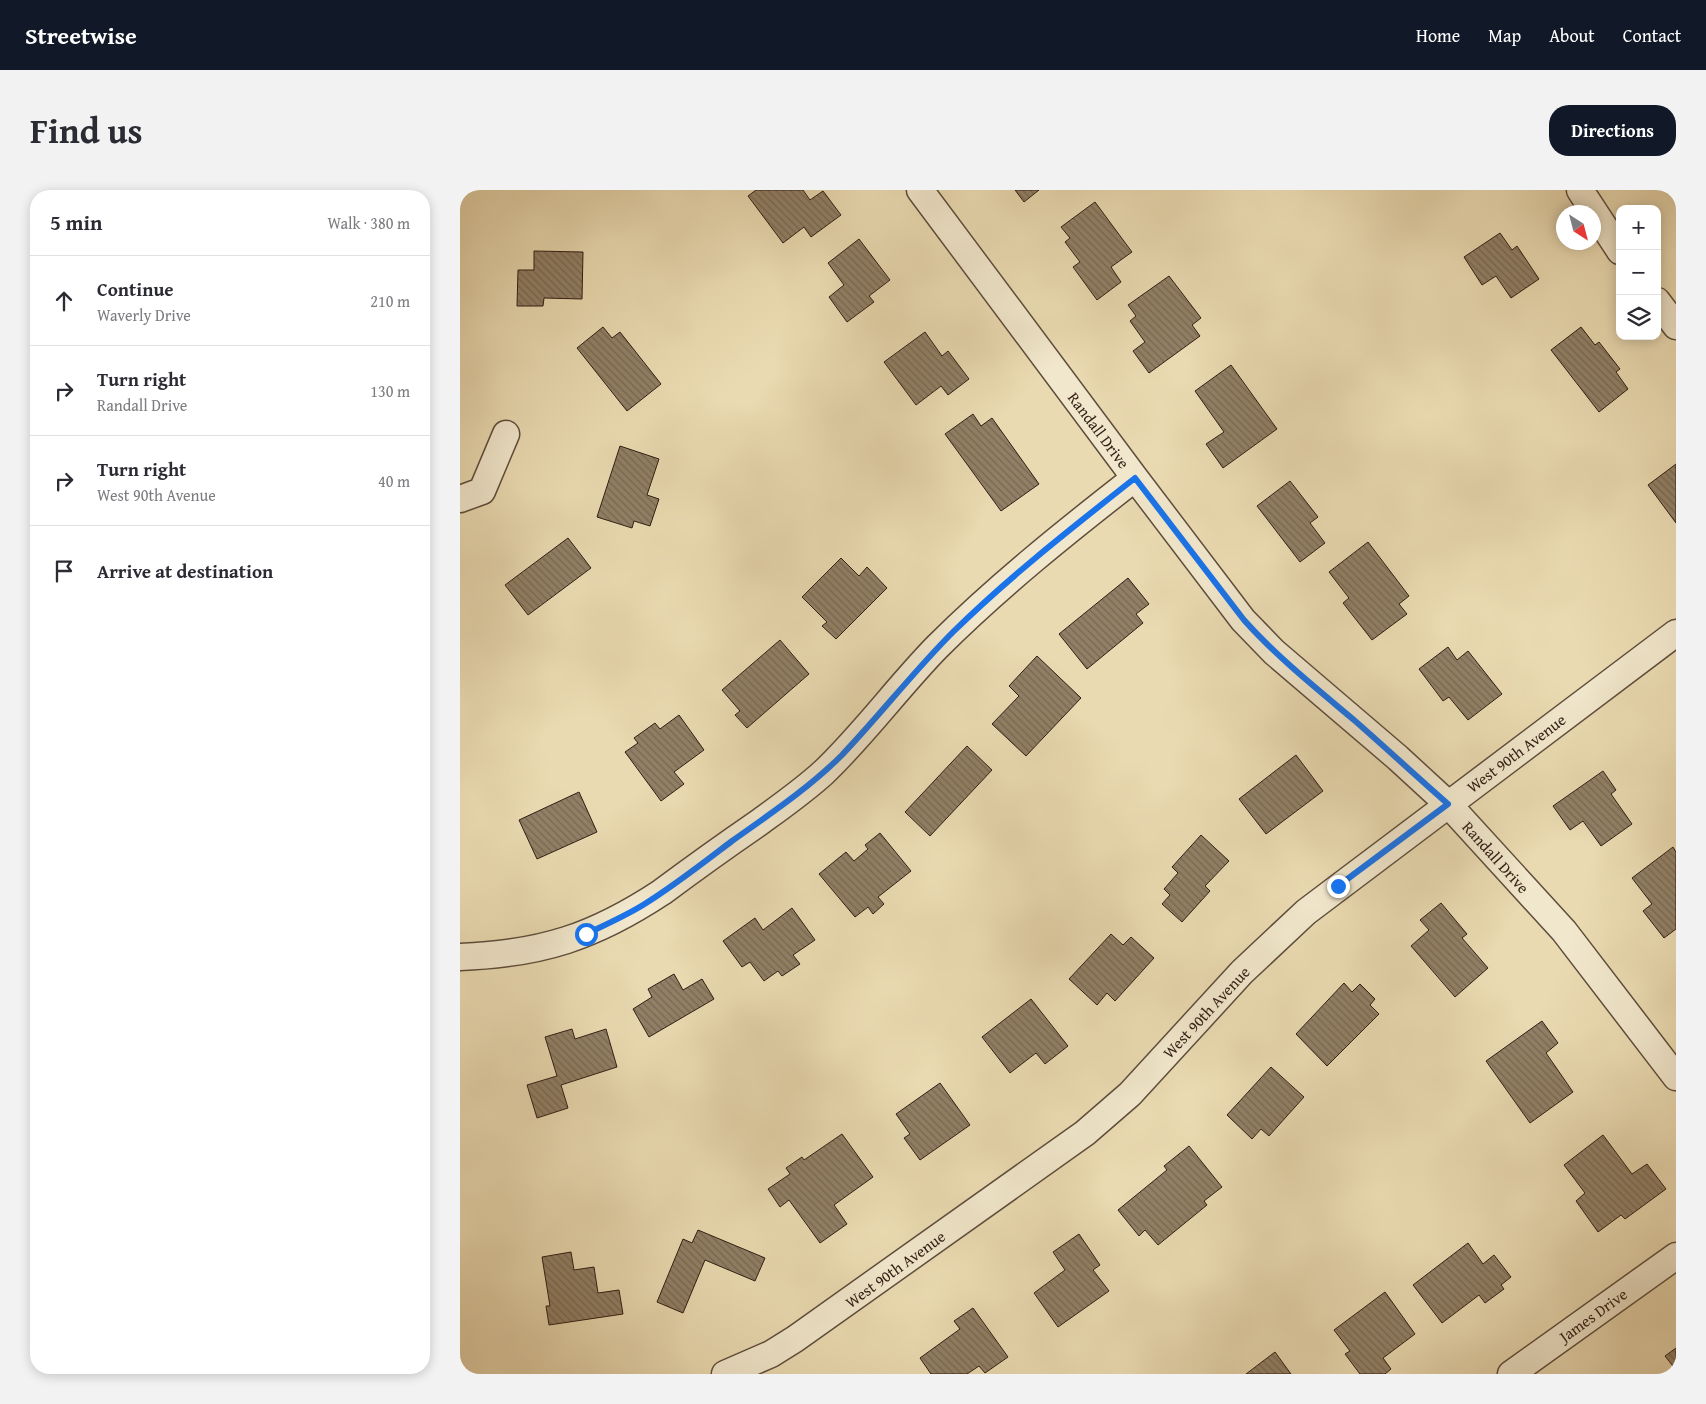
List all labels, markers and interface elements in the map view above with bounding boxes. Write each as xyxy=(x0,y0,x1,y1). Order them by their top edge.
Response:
text: Streetwise xyxy=(25,18,137,53)
text: Home xyxy=(1416,22,1460,49)
text: Map xyxy=(1488,22,1521,49)
text: About xyxy=(1549,22,1595,49)
text: Contact xyxy=(1623,22,1681,49)
text: Find us xyxy=(30,105,143,156)
button: Directions xyxy=(1549,105,1676,156)
north arrow xyxy=(1556,205,1601,250)
map controls xyxy=(1616,205,1661,340)
button: + xyxy=(1616,205,1661,250)
text: 5 min xyxy=(50,207,102,238)
text: Walk · 380 m xyxy=(327,211,410,235)
button: − xyxy=(1616,250,1661,295)
text: Continue xyxy=(97,275,174,303)
icon: ahead xyxy=(50,287,78,315)
text: 210 m xyxy=(370,289,410,313)
button: layers xyxy=(1616,295,1661,340)
text: Waverly Drive xyxy=(97,303,191,327)
text: Turn right xyxy=(97,365,186,393)
icon: right xyxy=(50,377,78,405)
text: 130 m xyxy=(370,379,410,403)
street label: Randall Drive xyxy=(1062,387,1136,473)
text: Randall Drive xyxy=(97,393,187,417)
text: Turn right xyxy=(97,455,186,483)
icon: right xyxy=(50,467,78,495)
text: 40 m xyxy=(378,469,410,493)
text: West 90th Avenue xyxy=(97,483,216,507)
icon: arrive xyxy=(50,557,78,585)
text: Arrive at destination xyxy=(97,557,273,585)
street label: West 90th Avenue xyxy=(1461,708,1571,798)
street label: Randall Drive xyxy=(1457,815,1535,899)
route end xyxy=(1327,875,1350,898)
route start xyxy=(575,923,598,946)
street label: West 90th Avenue xyxy=(1157,960,1255,1064)
street label: West 90th Avenue xyxy=(840,1224,950,1314)
street label: James Drive xyxy=(1552,1282,1632,1349)

